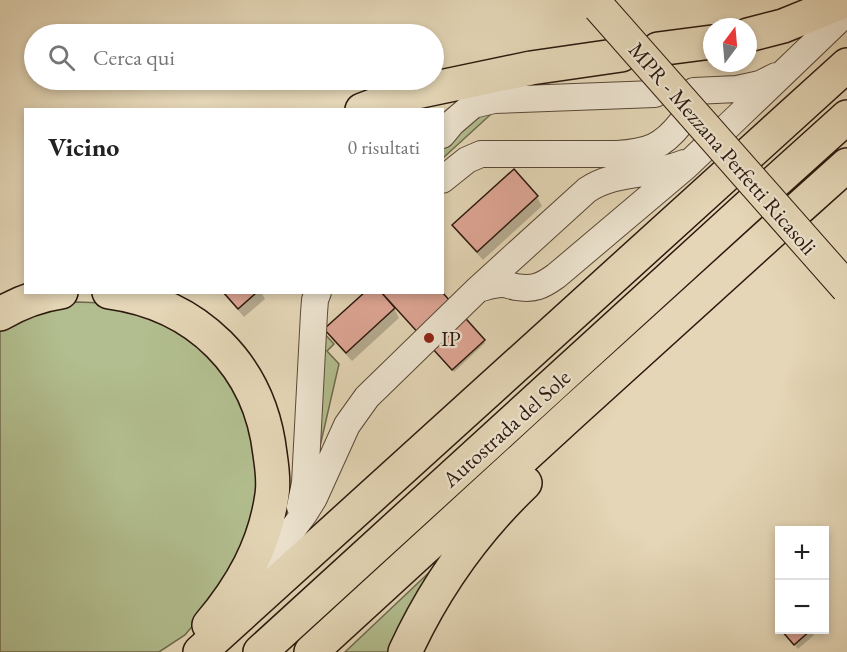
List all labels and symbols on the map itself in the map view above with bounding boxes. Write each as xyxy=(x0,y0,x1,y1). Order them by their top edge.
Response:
north arrow xyxy=(703,18,757,72)
street label: MPR - Mezzana Perfetti Ricasoli xyxy=(622,36,823,261)
place label: IP xyxy=(441,324,461,353)
marker: IP xyxy=(422,331,436,345)
street label: Autostrada del Sole xyxy=(435,363,577,494)

